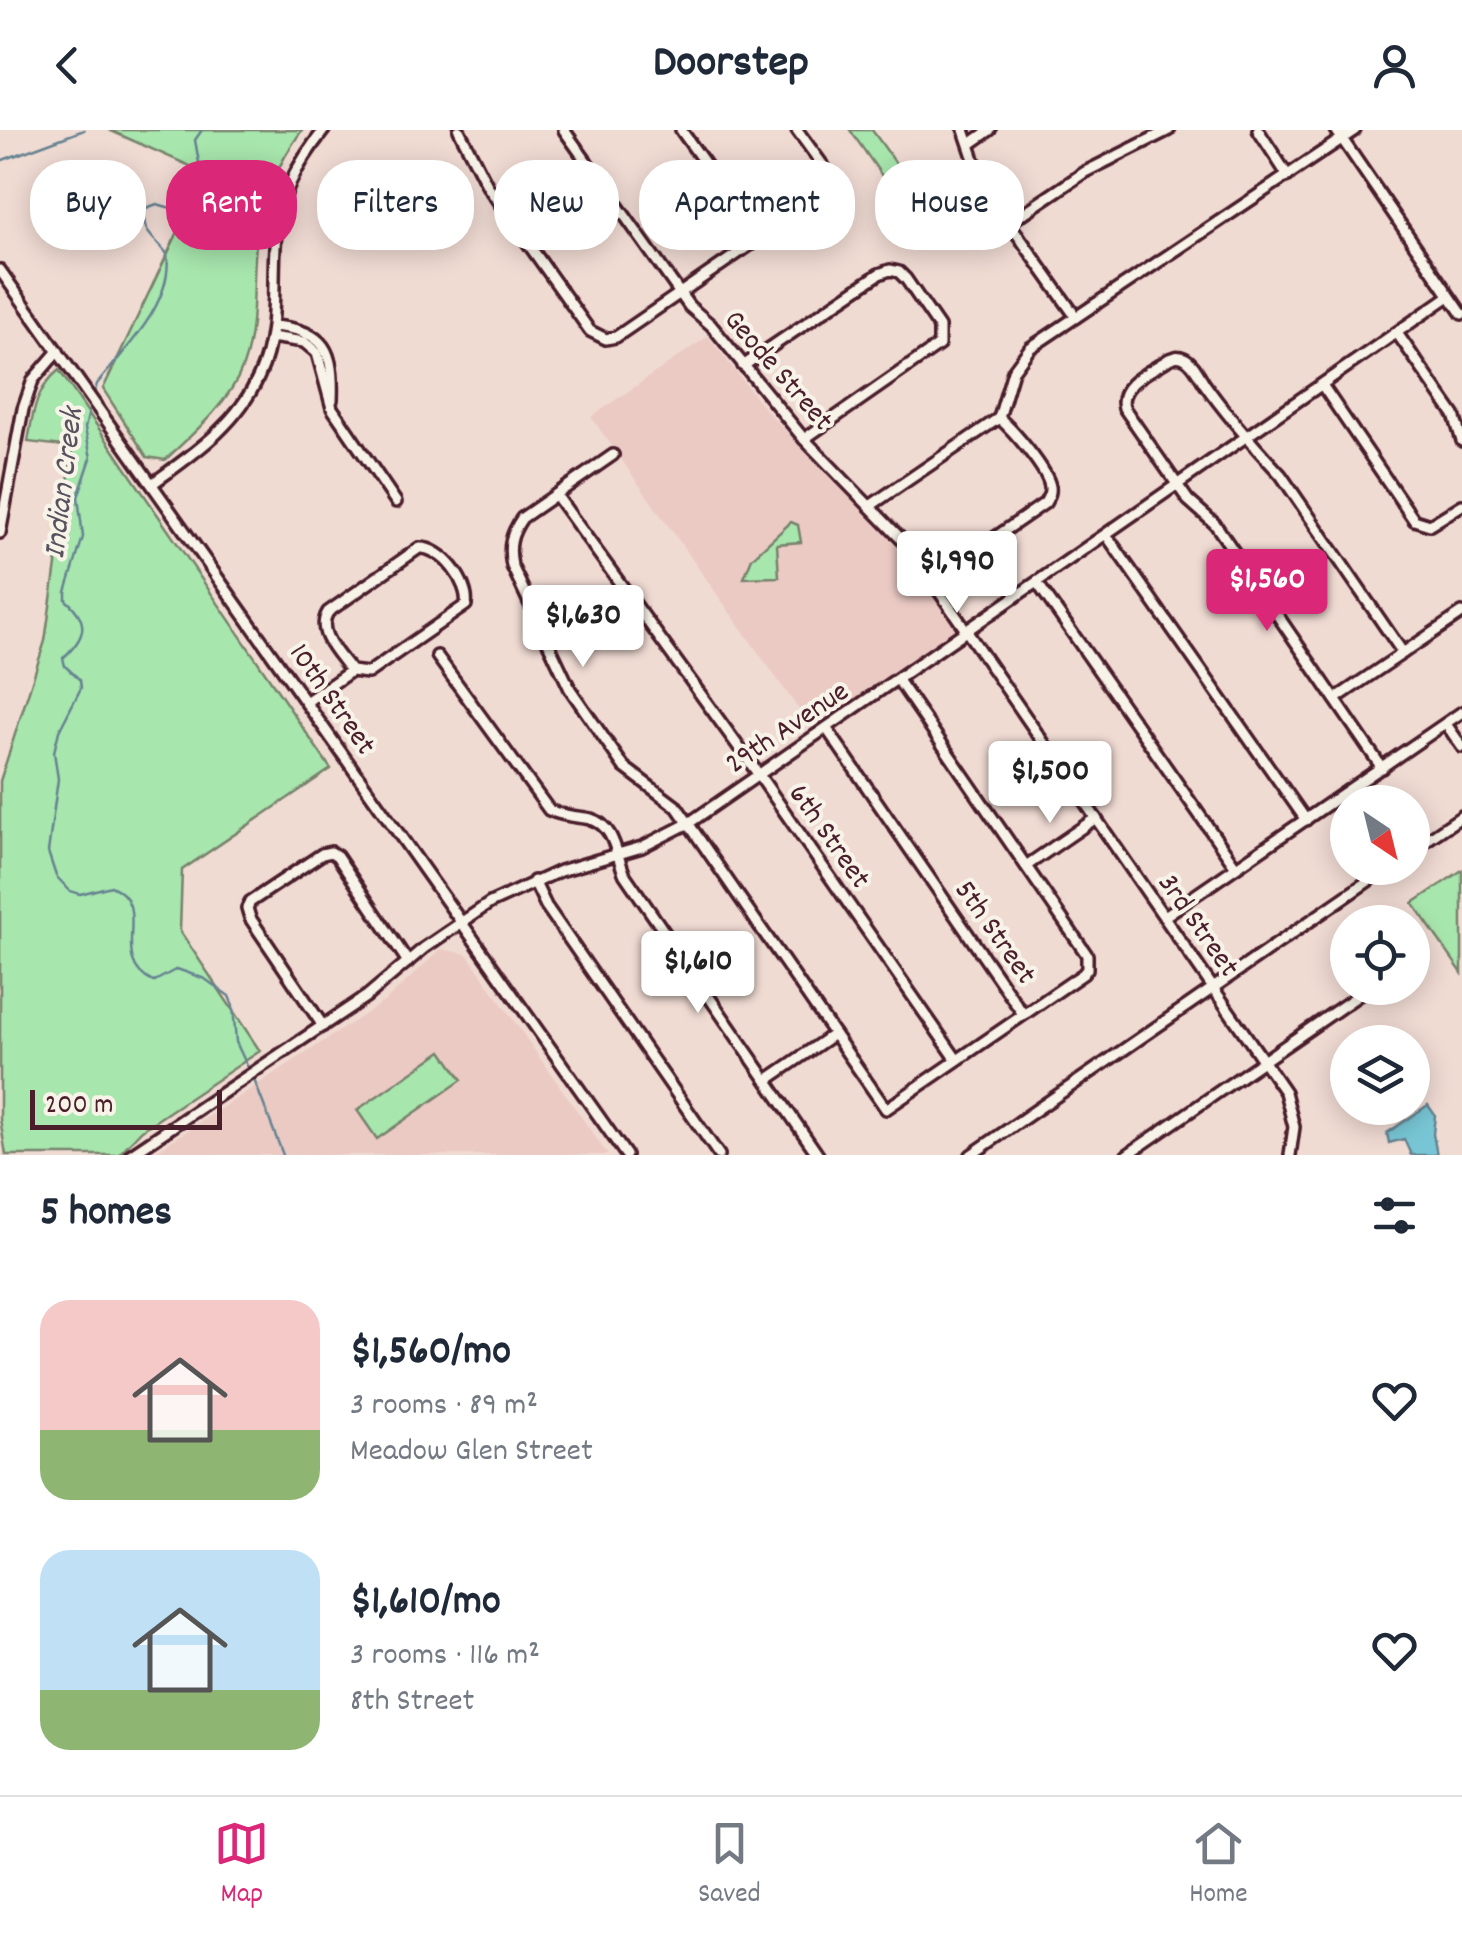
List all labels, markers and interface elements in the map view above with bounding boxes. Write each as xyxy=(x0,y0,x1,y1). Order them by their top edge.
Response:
text: Doorstep xyxy=(653,33,809,97)
icon: back xyxy=(40,38,95,93)
icon: person xyxy=(1367,38,1422,93)
chip: Buy xyxy=(30,160,146,250)
chip: Rent xyxy=(166,160,297,250)
chip: Filters xyxy=(317,160,474,250)
chip: New xyxy=(494,160,619,250)
chip: Apartment xyxy=(639,160,855,250)
chip: House xyxy=(875,160,1024,250)
street label: Geode Street xyxy=(712,302,842,442)
water label: Indian Creek xyxy=(34,403,98,562)
pin: $1,990 xyxy=(876,531,1038,616)
text: $1,990 xyxy=(919,540,995,586)
pin: $1,560 xyxy=(1186,549,1348,634)
text: $1,560 xyxy=(1228,558,1306,604)
pin: $1,630 xyxy=(502,585,664,670)
text: $1,630 xyxy=(545,594,621,640)
street label: 10th Street xyxy=(276,636,384,765)
street label: 29th Avenue xyxy=(718,673,859,787)
pin: $1,500 xyxy=(969,741,1131,826)
text: $1,500 xyxy=(1010,750,1090,796)
street label: 6th Street xyxy=(775,776,879,899)
north arrow xyxy=(1330,785,1430,885)
map controls xyxy=(1330,785,1430,1125)
street label: 3rd Street xyxy=(1145,866,1248,987)
street label: 5th Street xyxy=(942,873,1045,994)
button: locate xyxy=(1330,905,1430,1005)
pin: $1,610 xyxy=(617,931,779,1016)
text: $1,610 xyxy=(663,940,733,986)
button: layers xyxy=(1330,1025,1430,1125)
scale bar xyxy=(30,1085,222,1130)
text: 200 m xyxy=(45,1087,113,1127)
text: 5 homes xyxy=(40,1185,172,1245)
icon: filters xyxy=(1367,1188,1422,1243)
text: $1,560/mo xyxy=(350,1324,511,1384)
icon: home xyxy=(120,1340,240,1460)
icon: heart xyxy=(1367,1373,1422,1428)
text: 3 rooms · 89 m² xyxy=(350,1384,538,1430)
text: Meadow Glen Street xyxy=(350,1430,593,1476)
text: $1,610/mo xyxy=(350,1574,501,1634)
icon: home xyxy=(120,1590,240,1710)
icon: heart xyxy=(1367,1623,1422,1678)
text: 3 rooms · 116 m² xyxy=(350,1634,540,1680)
text: 8th Street xyxy=(350,1680,474,1726)
tab: Map xyxy=(214,1816,269,1916)
tab: Saved xyxy=(698,1816,761,1916)
tab: Home xyxy=(1189,1816,1248,1916)

